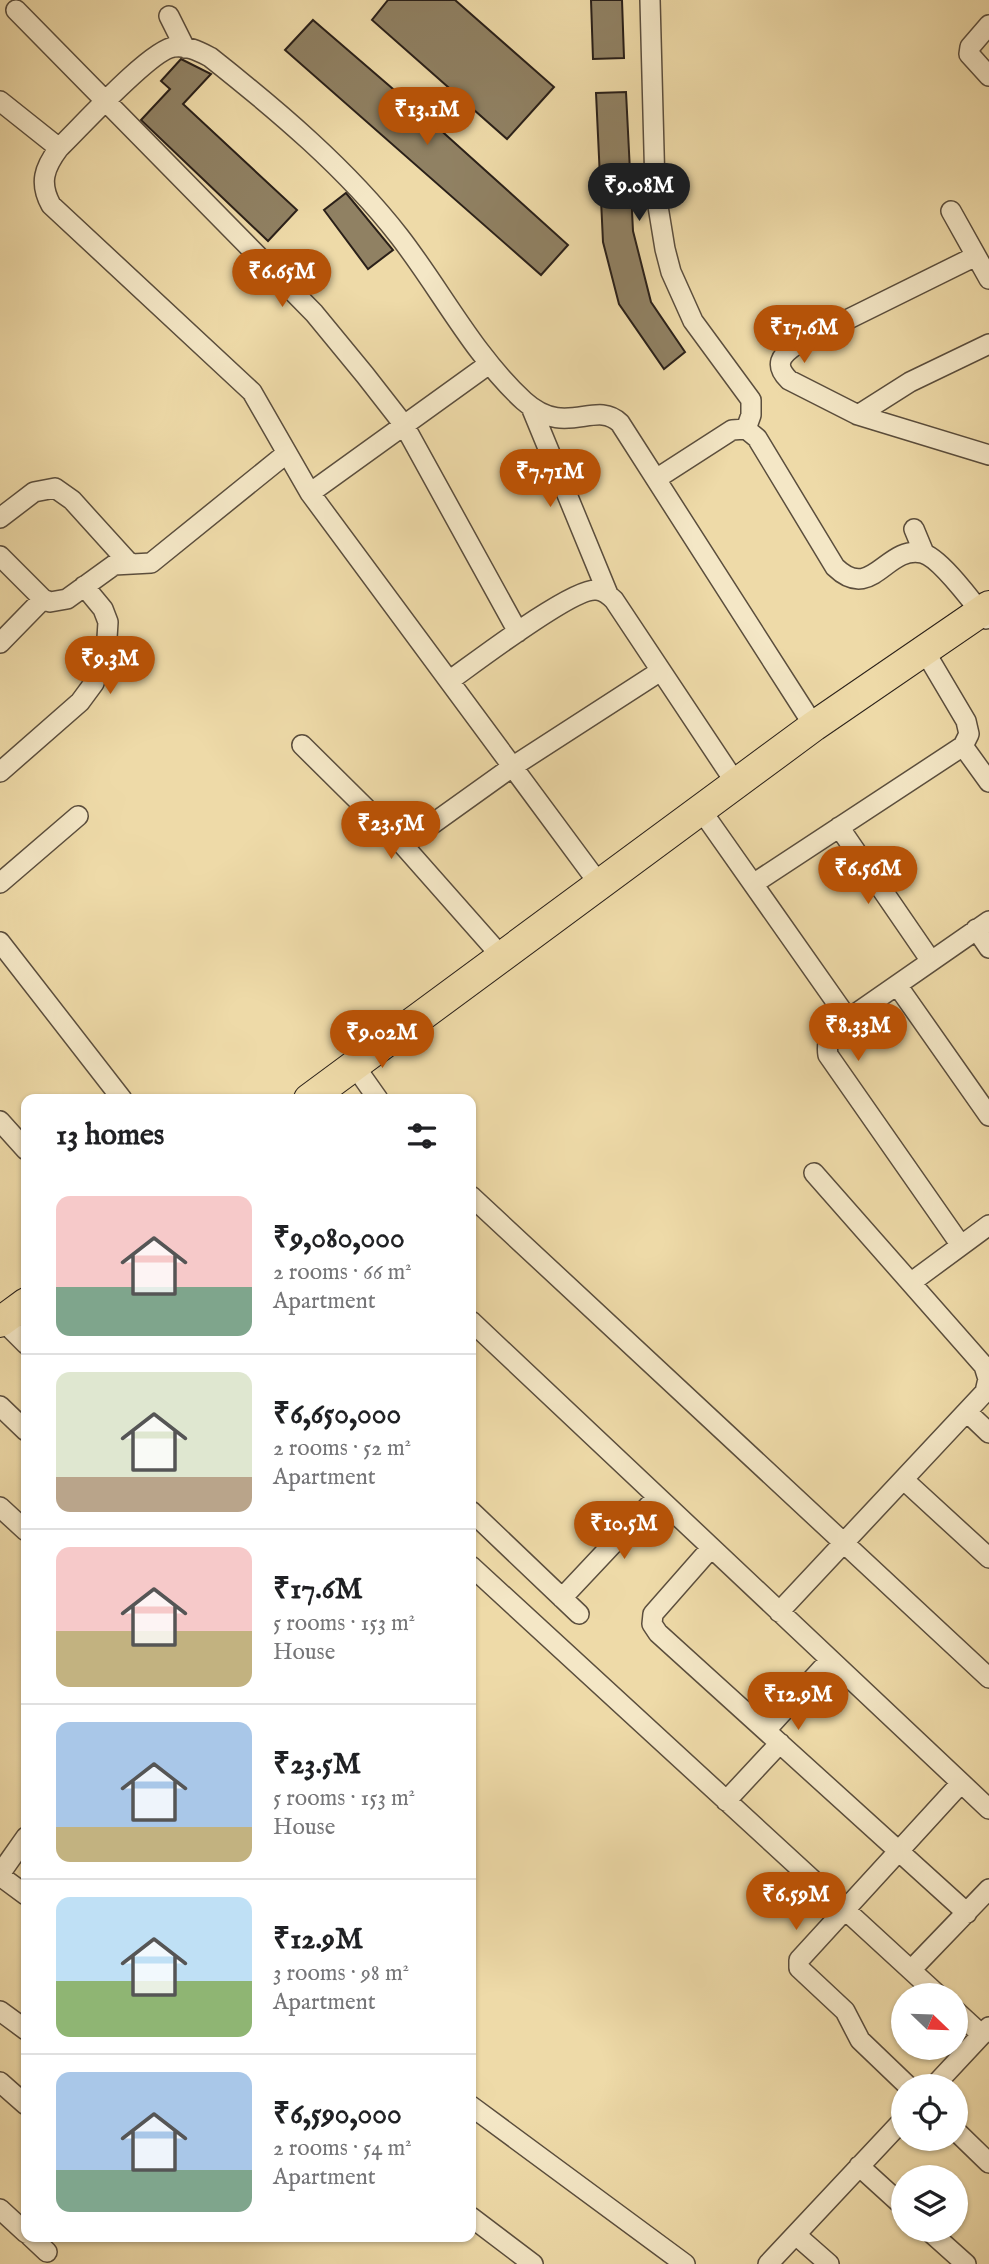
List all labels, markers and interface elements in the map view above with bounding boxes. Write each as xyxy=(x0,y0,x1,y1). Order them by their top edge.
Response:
pin: ₹13.1M xyxy=(370,88,484,147)
text: ₹13.1M xyxy=(394,95,460,124)
pin: ₹9.08M xyxy=(582,164,696,223)
text: ₹9.08M xyxy=(604,171,674,200)
pin: ₹6.65M xyxy=(225,250,339,309)
text: ₹6.65M xyxy=(248,257,316,286)
pin: ₹17.6M xyxy=(747,306,861,365)
text: ₹17.6M xyxy=(770,313,838,342)
pin: ₹7.71M xyxy=(493,449,607,509)
text: ₹7.71M xyxy=(516,457,584,486)
pin: ₹9.3M xyxy=(61,636,159,696)
text: ₹9.3M xyxy=(81,644,139,673)
pin: ₹23.5M xyxy=(334,802,448,861)
text: ₹23.5M xyxy=(357,809,425,838)
pin: ₹6.56M xyxy=(811,846,925,906)
text: ₹6.56M xyxy=(834,854,902,883)
pin: ₹8.33M xyxy=(801,1004,915,1063)
pin: ₹9.02M xyxy=(325,1010,439,1070)
text: ₹8.33M xyxy=(825,1011,891,1040)
text: ₹9.02M xyxy=(346,1018,418,1047)
text: 13 homes xyxy=(56,1117,164,1155)
icon: filters xyxy=(403,1117,441,1155)
text: ₹9,080,000 xyxy=(273,1220,405,1258)
icon: home xyxy=(112,1224,196,1308)
text: 2 rooms · 66 m² xyxy=(273,1258,412,1287)
text: Apartment xyxy=(273,1287,376,1316)
text: ₹6,650,000 xyxy=(273,1396,401,1434)
icon: home xyxy=(112,1400,196,1484)
text: 2 rooms · 52 m² xyxy=(273,1434,411,1463)
text: Apartment xyxy=(273,1463,376,1492)
pin: ₹10.5M xyxy=(567,1502,681,1561)
text: ₹10.5M xyxy=(590,1509,658,1538)
text: ₹17.6M xyxy=(273,1571,363,1609)
icon: home xyxy=(112,1575,196,1659)
text: 5 rooms · 153 m² xyxy=(273,1609,415,1638)
text: House xyxy=(273,1638,335,1667)
pin: ₹12.9M xyxy=(741,1672,855,1732)
text: ₹12.9M xyxy=(763,1680,833,1709)
text: ₹23.5M xyxy=(273,1746,361,1784)
icon: home xyxy=(112,1750,196,1834)
text: 5 rooms · 153 m² xyxy=(273,1784,415,1813)
text: House xyxy=(273,1813,335,1842)
pin: ₹6.59M xyxy=(739,1872,853,1932)
text: ₹6.59M xyxy=(762,1880,830,1909)
text: ₹12.9M xyxy=(273,1921,363,1959)
icon: home xyxy=(112,1925,196,2009)
text: 3 rooms · 98 m² xyxy=(273,1959,409,1988)
north arrow xyxy=(891,1983,968,2060)
map controls xyxy=(891,1983,968,2242)
text: Apartment xyxy=(273,1988,376,2017)
button: locate xyxy=(891,2074,968,2151)
text: ₹6,590,000 xyxy=(273,2096,402,2134)
icon: home xyxy=(112,2100,196,2184)
text: 2 rooms · 54 m² xyxy=(273,2134,412,2163)
text: Apartment xyxy=(273,2163,376,2192)
button: layers xyxy=(891,2165,968,2242)

